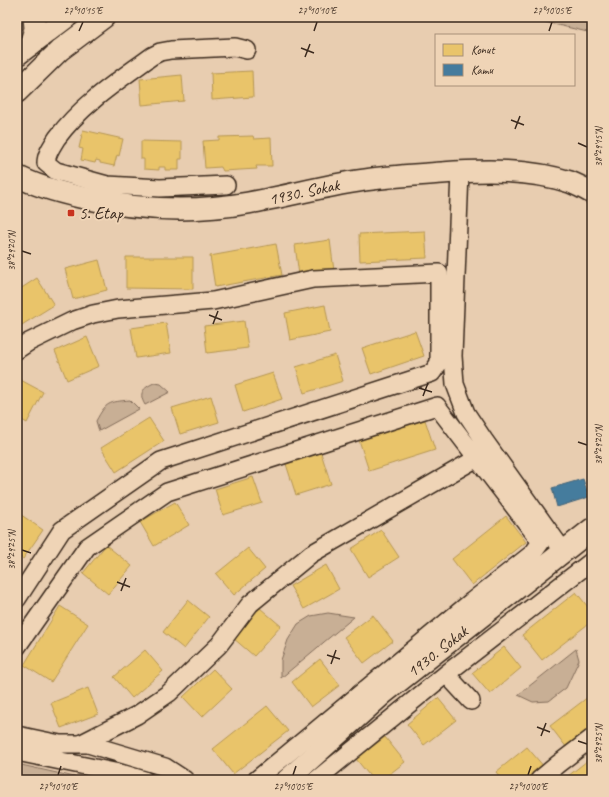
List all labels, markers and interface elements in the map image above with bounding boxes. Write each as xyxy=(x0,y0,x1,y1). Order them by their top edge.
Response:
text: 27°10'15"E xyxy=(64,4,104,17)
text: 27°10'10"E xyxy=(298,4,338,17)
text: 27°10'05"E xyxy=(533,4,573,17)
legend xyxy=(435,34,575,86)
text: Konut xyxy=(471,42,495,58)
text: Kamu xyxy=(471,62,494,78)
text: 38°29'15"N xyxy=(592,125,605,167)
street label: 1930. Sokak xyxy=(267,174,343,209)
place label: 5. Etap xyxy=(79,203,124,224)
marker: 5. Etap xyxy=(66,208,76,218)
text: 38°29'20"N xyxy=(5,229,18,271)
text: 38°29'20"N xyxy=(592,423,605,465)
text: 38°29'25"N xyxy=(5,528,18,570)
street label: 1930. Sokak xyxy=(403,620,473,681)
text: 38°29'25"N xyxy=(592,722,605,764)
text: 27°10'10"E xyxy=(39,780,79,793)
text: 27°10'05"E xyxy=(274,780,314,793)
text: 27°10'00"E xyxy=(509,780,549,793)

